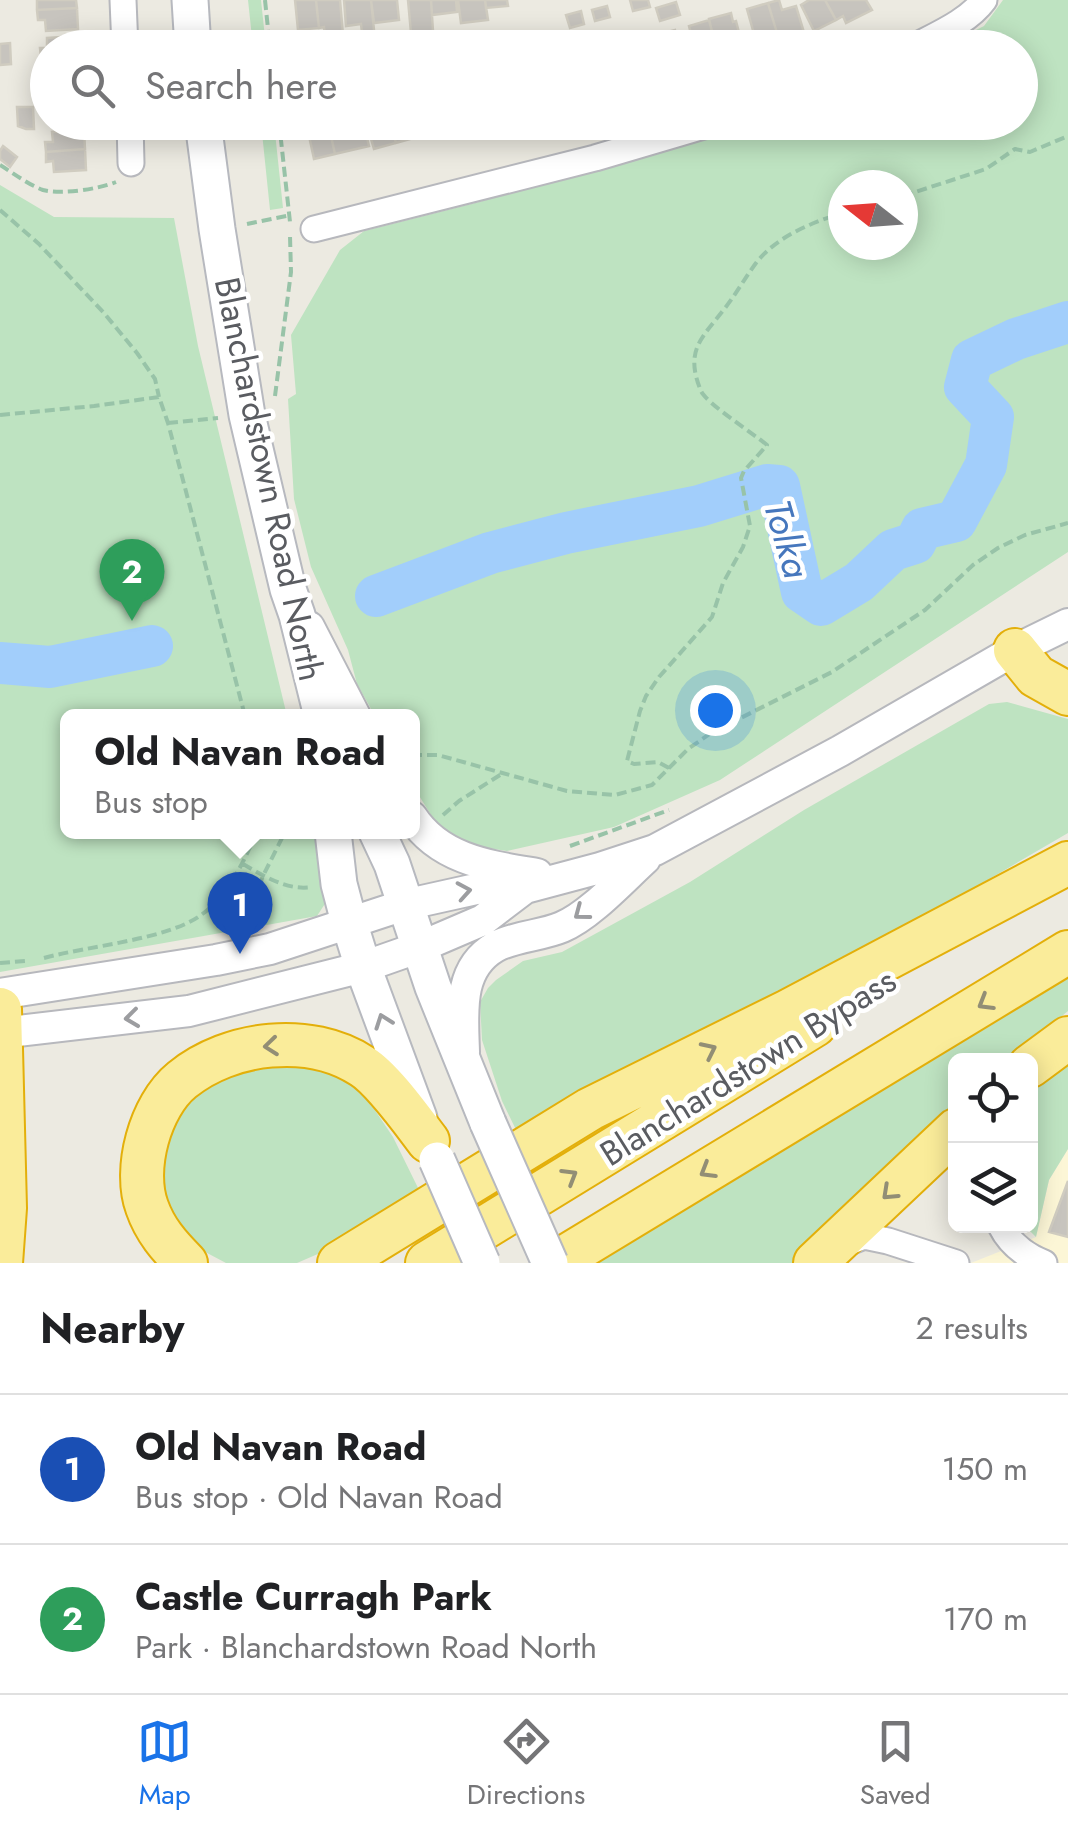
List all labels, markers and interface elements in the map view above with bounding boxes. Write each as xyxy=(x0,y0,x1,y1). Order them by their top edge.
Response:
search box xyxy=(30,30,1038,140)
icon: search xyxy=(65,58,120,113)
text: Search here xyxy=(145,58,337,113)
north arrow xyxy=(828,170,918,260)
street label: Blanchardstown Road North xyxy=(202,273,336,685)
water label: Tolka xyxy=(750,493,825,585)
pin: 2 xyxy=(100,538,164,621)
your location xyxy=(690,685,741,736)
popup xyxy=(60,709,420,839)
text: Old Navan Road xyxy=(94,724,386,779)
text: Bus stop xyxy=(94,779,208,825)
pin: 1 xyxy=(208,872,272,954)
one-way arrow xyxy=(456,881,472,902)
one-way arrow xyxy=(574,902,592,919)
street label: Blanchardstown Bypass xyxy=(590,956,906,1178)
one-way arrow xyxy=(978,991,996,1010)
one-way arrow xyxy=(123,1007,139,1028)
one-way arrow xyxy=(374,1014,395,1031)
one-way arrow xyxy=(263,1035,279,1056)
one-way arrow xyxy=(698,1043,716,1063)
map controls xyxy=(948,1053,1038,1233)
button: locate xyxy=(948,1053,1038,1143)
button: layers xyxy=(948,1143,1038,1233)
one-way arrow xyxy=(700,1159,718,1178)
one-way arrow xyxy=(559,1169,577,1188)
one-way arrow xyxy=(882,1182,900,1200)
text: Nearby xyxy=(40,1298,184,1359)
text: 2 results xyxy=(916,1305,1028,1351)
text: Old Navan Road xyxy=(135,1419,426,1474)
text: 1 xyxy=(64,1446,81,1492)
text: 150 m xyxy=(942,1446,1028,1492)
text: Bus stop · Old Navan Road xyxy=(135,1474,503,1520)
text: Castle Curragh Park xyxy=(135,1569,492,1624)
text: 2 xyxy=(62,1596,83,1642)
text: 170 m xyxy=(943,1596,1028,1642)
text: Park · Blanchardstown Road North xyxy=(135,1624,597,1670)
tab: Map xyxy=(137,1714,192,1815)
tab: Directions xyxy=(467,1714,585,1815)
tab: Saved xyxy=(860,1714,931,1815)

